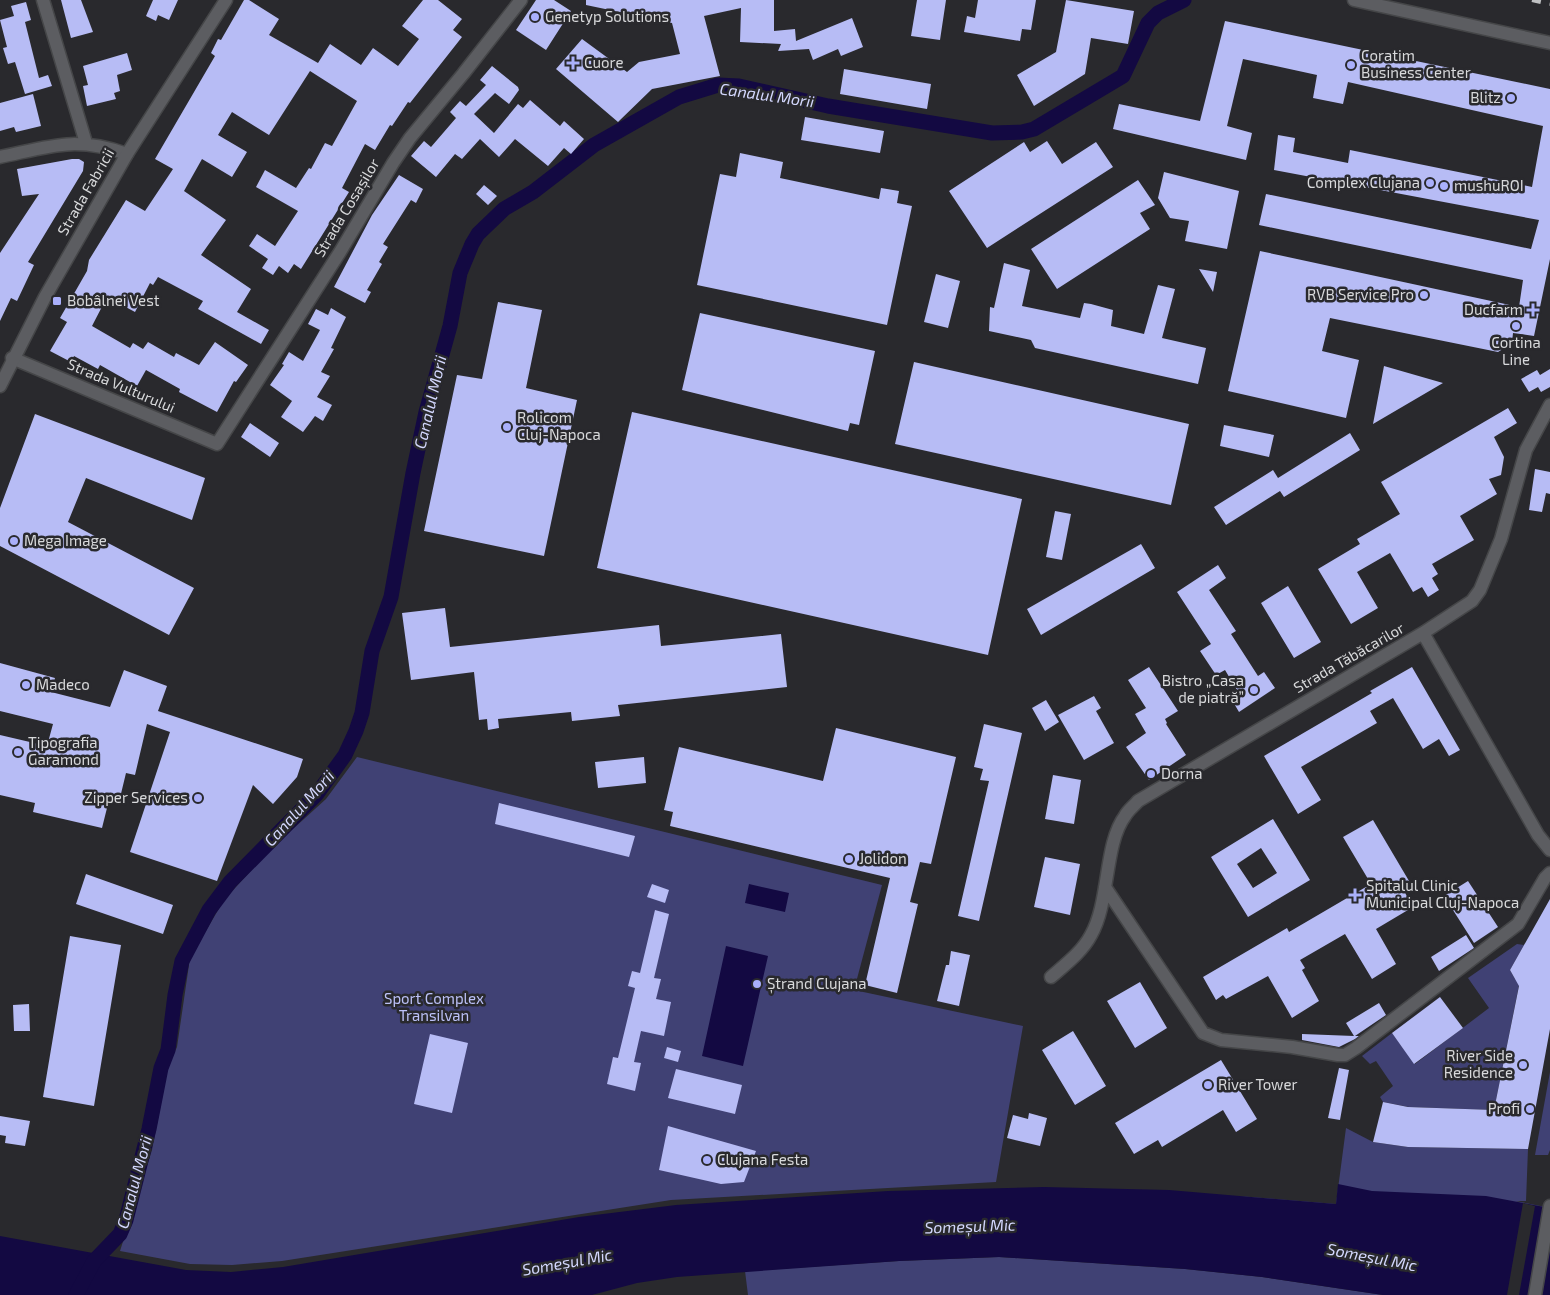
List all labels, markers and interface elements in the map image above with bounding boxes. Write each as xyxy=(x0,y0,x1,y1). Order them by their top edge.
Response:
place label: Genetyp Solutions xyxy=(545,7,669,25)
marker: Genetyp Solutions xyxy=(529,11,541,23)
place label: Coratim Business Center xyxy=(1361,46,1471,81)
place label: Cuore xyxy=(584,53,624,71)
marker: Cuore xyxy=(566,56,580,70)
marker: Coratim Business Center xyxy=(1345,59,1357,71)
water label: Canalul Morii xyxy=(718,78,816,111)
place label: Blitz xyxy=(1470,88,1501,106)
marker: Blitz xyxy=(1505,92,1517,104)
street label: Strada Fabricii xyxy=(53,145,117,238)
street label: Strada Cosașilor xyxy=(310,155,384,261)
place label: Complex Clujana xyxy=(1307,173,1420,192)
place label: mushuROI xyxy=(1454,176,1524,194)
marker: Complex Clujana xyxy=(1424,177,1436,189)
marker: mushuROI xyxy=(1438,180,1450,192)
place label: RVB Service Pro xyxy=(1307,285,1414,303)
marker: RVB Service Pro xyxy=(1418,289,1430,301)
place label: Bobâlnei Vest xyxy=(67,291,160,309)
marker: Bobâlnei Vest xyxy=(51,295,63,307)
place label: Ducfarm xyxy=(1464,300,1523,318)
marker: Ducfarm xyxy=(1527,304,1539,316)
marker: Cortina Line xyxy=(1510,320,1522,332)
place label: Cortina Line xyxy=(1491,333,1541,368)
water label: Canalul Morii xyxy=(410,353,450,451)
street label: Strada Vulturului xyxy=(65,354,178,416)
place label: Rolicom Cluj-Napoca xyxy=(517,408,601,444)
marker: Rolicom Cluj-Napoca xyxy=(501,421,513,433)
place label: Mega Image xyxy=(24,531,107,549)
marker: Mega Image xyxy=(8,535,20,547)
street label: Strada Tăbăcarilor xyxy=(1290,618,1407,696)
place label: Bistro „Casa de piatră” xyxy=(1162,671,1244,706)
place label: Madeco xyxy=(36,675,90,693)
marker: Madeco xyxy=(20,679,32,691)
marker: Bistro „Casa de piatră” xyxy=(1248,684,1260,696)
place label: Tipografia Garamond xyxy=(28,733,99,768)
marker: Tipografia Garamond xyxy=(12,746,24,758)
place label: Dorna xyxy=(1161,764,1202,782)
water label: Canalul Morii xyxy=(260,766,338,849)
marker: Dorna xyxy=(1145,768,1157,780)
place label: Zipper Services xyxy=(84,788,188,806)
marker: Zipper Services xyxy=(192,792,204,804)
place label: Jolidon xyxy=(859,849,907,867)
marker: Jolidon xyxy=(843,853,855,865)
place label: Spitalul Clinic Municipal Cluj-Napoca xyxy=(1366,876,1519,912)
marker: Spitalul Clinic Municipal Cluj-Napoca xyxy=(1348,888,1362,902)
place label: Ștrand Clujana xyxy=(767,974,866,994)
marker: Ștrand Clujana xyxy=(751,978,763,990)
park label: Sport Complex Transilvan xyxy=(384,989,484,1024)
place label: River Side Residence xyxy=(1444,1046,1513,1081)
marker: River Side Residence xyxy=(1517,1059,1529,1071)
place label: River Tower xyxy=(1218,1075,1298,1093)
marker: River Tower xyxy=(1202,1079,1214,1091)
place label: Profi xyxy=(1488,1099,1520,1117)
marker: Profi xyxy=(1524,1103,1536,1115)
water label: Canalul Morii xyxy=(112,1133,155,1230)
place label: Clujana Festa xyxy=(717,1150,808,1169)
marker: Clujana Festa xyxy=(701,1154,713,1166)
water label: Someșul Mic xyxy=(924,1214,1016,1239)
water label: Someșul Mic xyxy=(1325,1238,1419,1277)
water label: Someșul Mic xyxy=(520,1244,614,1281)

